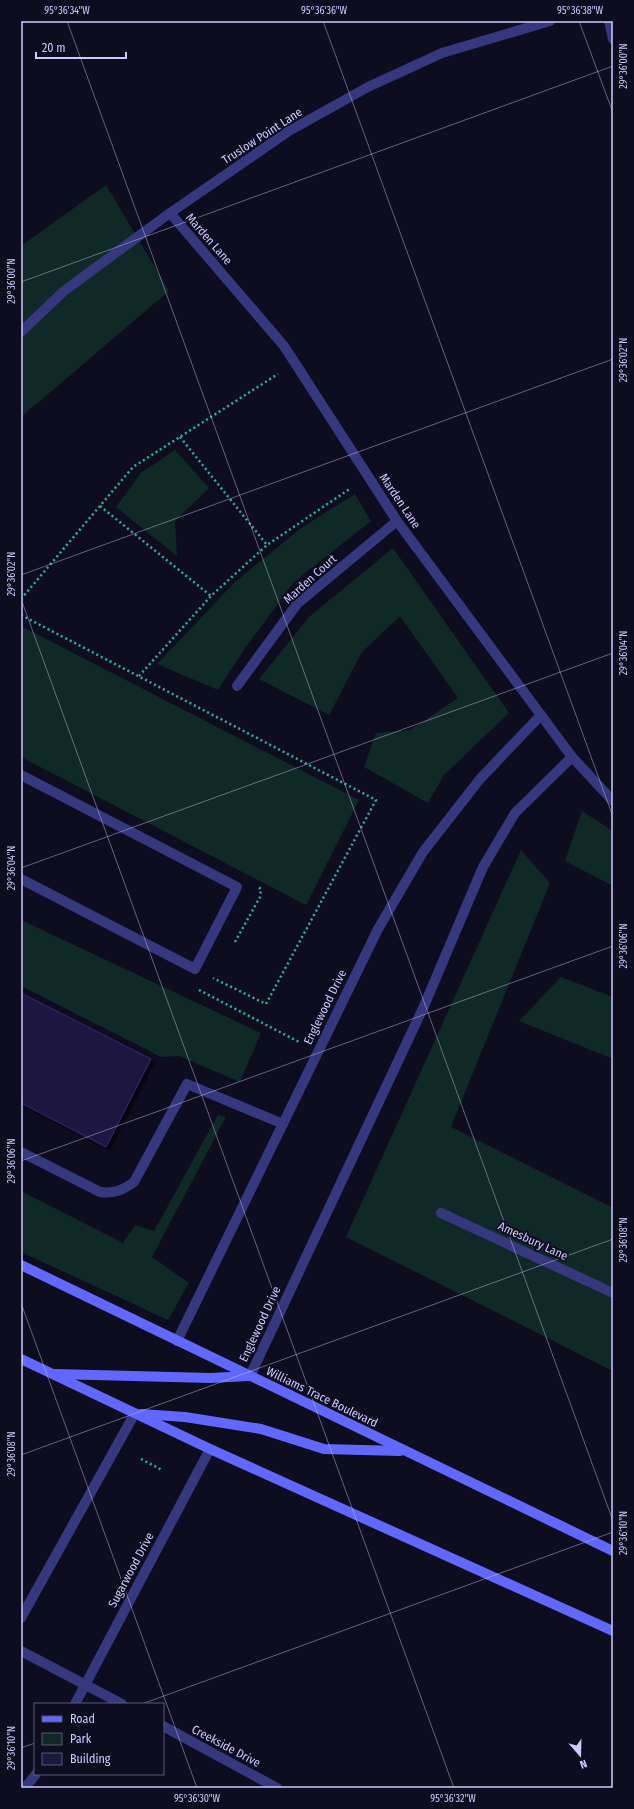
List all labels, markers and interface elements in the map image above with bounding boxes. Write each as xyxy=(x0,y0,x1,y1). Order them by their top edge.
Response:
text: 95°36'34"W xyxy=(44,5,90,17)
text: 95°36'36"W xyxy=(301,5,347,17)
text: 95°36'38"W xyxy=(557,5,603,17)
scale bar xyxy=(36,34,126,60)
text: 20 m xyxy=(42,41,66,55)
text: 29°36'00"N xyxy=(618,43,630,89)
street label: Truslow Point Lane xyxy=(219,105,305,167)
street label: Marden Lane xyxy=(183,211,235,267)
text: 29°36'00"N xyxy=(6,258,18,304)
text: 29°36'02"N xyxy=(618,338,630,382)
street label: Marden Lane xyxy=(377,471,423,531)
text: 29°36'02"N xyxy=(6,552,18,596)
street label: Marden Court xyxy=(281,552,339,606)
text: 29°36'04"N xyxy=(618,631,630,675)
text: 29°36'04"N xyxy=(6,846,18,890)
text: 29°36'06"N xyxy=(618,924,630,968)
street label: Englewood Drive xyxy=(301,967,349,1047)
text: 29°36'06"N xyxy=(6,1139,18,1183)
text: 29°36'08"N xyxy=(618,1218,630,1263)
street label: Amesbury Lane xyxy=(496,1219,570,1263)
street label: Englewood Drive xyxy=(236,1284,284,1364)
street label: Williams Trace Boulevard xyxy=(264,1364,380,1430)
text: 29°36'08"N xyxy=(6,1432,18,1477)
text: 29°36'10"N xyxy=(618,1511,630,1555)
street label: Sugarwood Drive xyxy=(105,1530,157,1610)
legend xyxy=(34,1703,164,1775)
text: Road xyxy=(70,1712,95,1726)
street label: Creekside Drive xyxy=(189,1722,263,1770)
text: 29°36'10"N xyxy=(6,1726,18,1770)
text: Park xyxy=(70,1732,92,1746)
north arrow xyxy=(560,1735,600,1775)
text: Building xyxy=(70,1752,111,1766)
text: N xyxy=(578,1757,589,1771)
text: 95°36'30"W xyxy=(174,1793,221,1805)
text: 95°36'32"W xyxy=(430,1793,476,1805)

